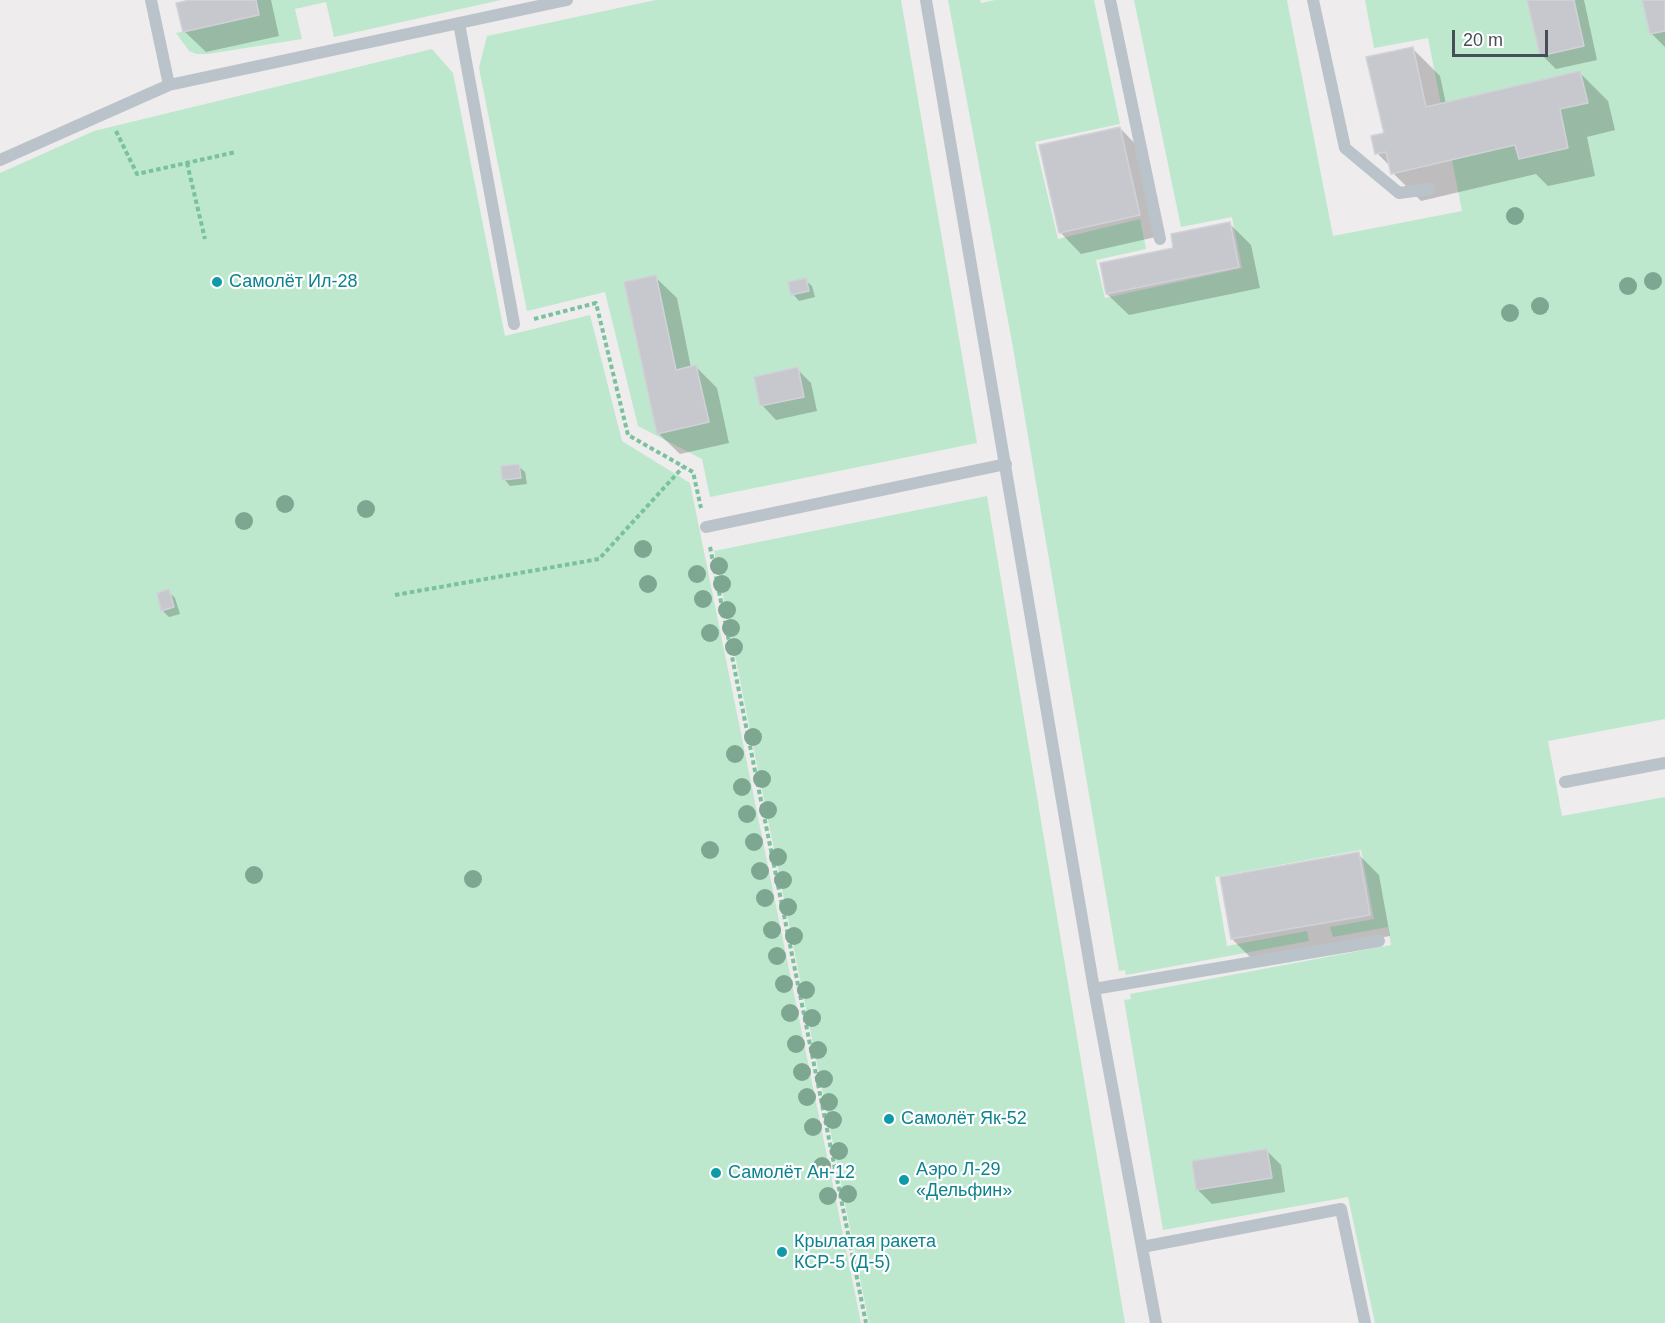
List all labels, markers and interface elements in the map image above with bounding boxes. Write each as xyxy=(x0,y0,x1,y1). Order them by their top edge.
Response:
scale bar xyxy=(1455,18,1551,56)
text: 20 m xyxy=(1463,30,1503,50)
place label: Самолёт Ил-28 xyxy=(229,271,357,293)
marker: Самолёт Ил-28 xyxy=(210,275,224,289)
place label: Самолёт Як-52 xyxy=(901,1108,1027,1130)
marker: Самолёт Як-52 xyxy=(882,1112,896,1126)
place label: Аэро Л-29 «Дельфин» xyxy=(916,1159,1012,1202)
place label: Самолёт Ан-12 xyxy=(728,1162,855,1184)
marker: Самолёт Ан-12 xyxy=(709,1166,723,1180)
marker: Аэро Л-29 «Дельфин» xyxy=(897,1173,911,1187)
place label: Крылатая ракета КСР-5 (Д-5) xyxy=(794,1231,936,1274)
marker: Крылатая ракета КСР-5 (Д-5) xyxy=(775,1245,789,1259)

